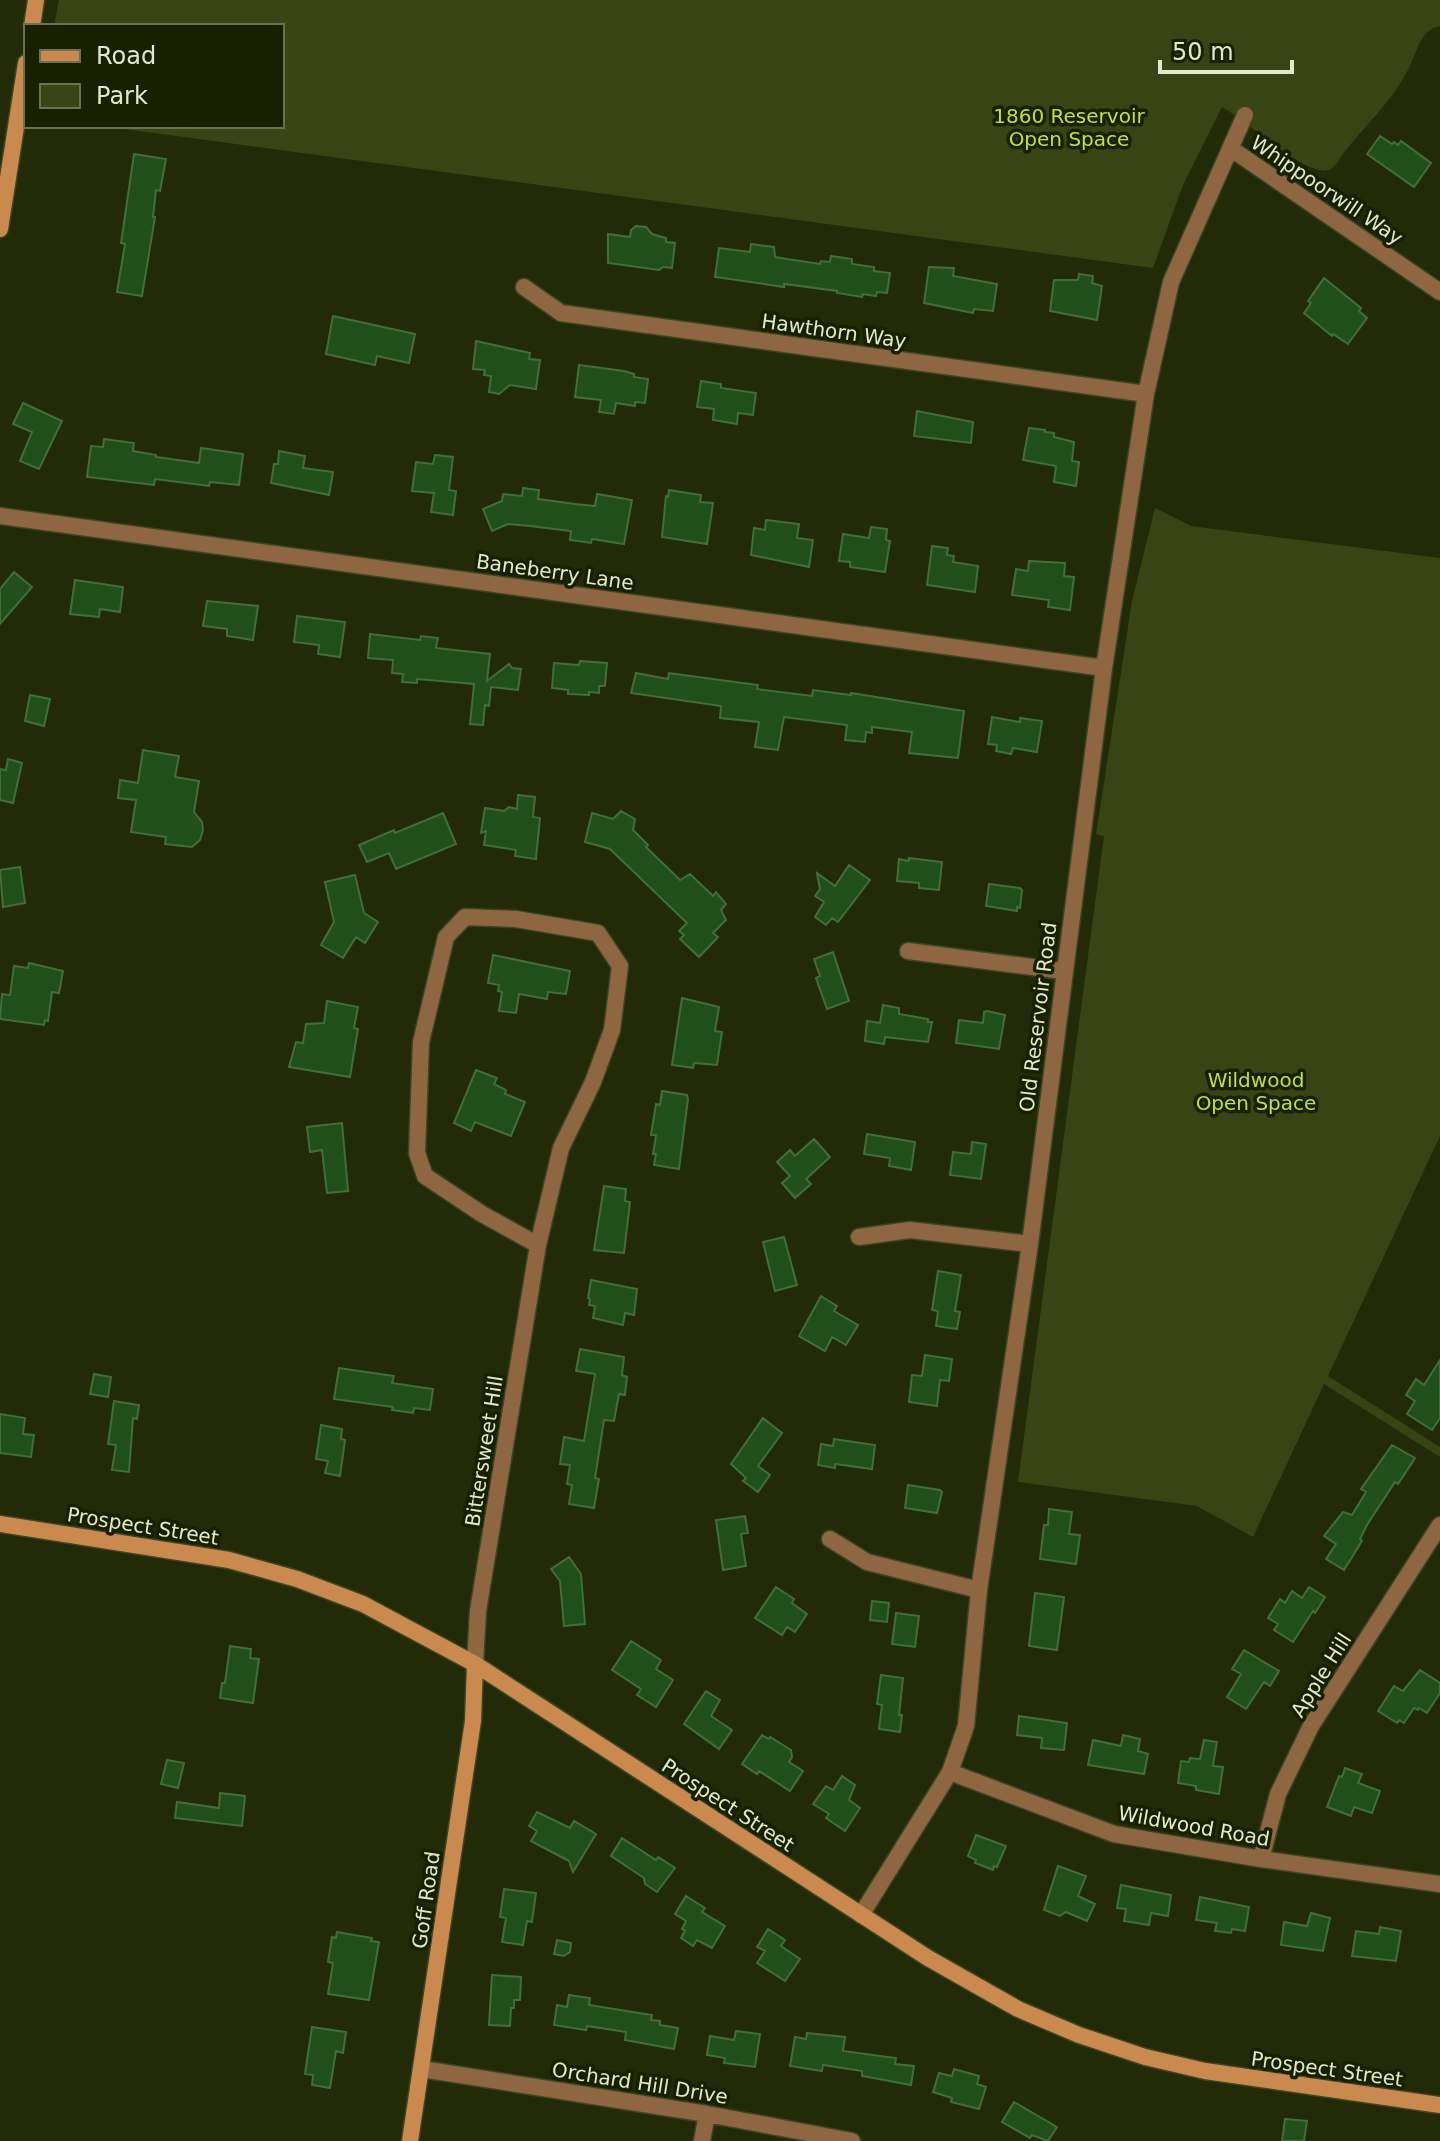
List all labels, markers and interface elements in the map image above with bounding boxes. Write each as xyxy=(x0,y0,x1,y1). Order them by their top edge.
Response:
legend xyxy=(24,24,284,128)
scale bar xyxy=(1160,24,1292,74)
text: 50 m xyxy=(1172,38,1234,66)
text: Road xyxy=(96,42,156,70)
text: Park xyxy=(96,82,148,110)
park label: 1860 Reservoir Open Space xyxy=(993,104,1145,151)
street label: Whippoorwill Way xyxy=(1246,130,1408,250)
street label: Hawthorn Way xyxy=(760,309,908,353)
street label: Baneberry Lane xyxy=(475,549,635,595)
street label: Old Reservoir Road xyxy=(1014,921,1062,1113)
park label: Wildwood Open Space xyxy=(1196,1068,1316,1115)
street label: Bittersweet Hill xyxy=(460,1374,508,1528)
street label: Prospect Street xyxy=(66,1502,221,1550)
street label: Apple Hill xyxy=(1286,1628,1356,1722)
street label: Prospect Street xyxy=(657,1753,799,1857)
street label: Wildwood Road xyxy=(1116,1801,1272,1851)
street label: Goff Road xyxy=(407,1850,445,1950)
street label: Prospect Street xyxy=(1250,2046,1405,2092)
street label: Orchard Hill Drive xyxy=(550,2057,730,2109)

